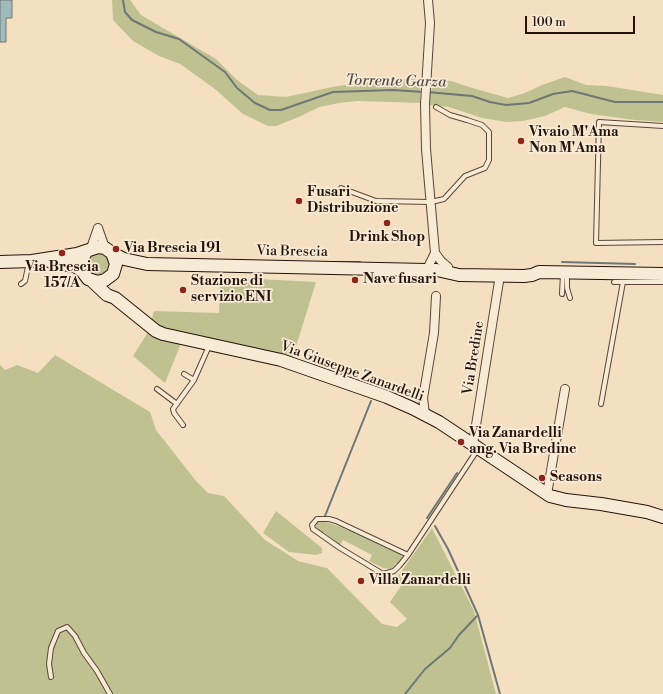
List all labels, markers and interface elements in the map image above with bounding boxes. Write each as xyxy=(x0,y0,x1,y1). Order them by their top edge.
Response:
scale bar xyxy=(527,8,637,34)
text: 100 m xyxy=(532,15,566,30)
water label: Torrente Garza xyxy=(345,72,447,92)
place label: Vivaio M'Ama Non M'Ama xyxy=(529,125,618,158)
marker: Vivaio M'Ama Non M'Ama xyxy=(516,136,526,146)
place label: Fusari Distribuzione xyxy=(307,185,398,218)
marker: Fusari Distribuzione xyxy=(294,196,304,206)
marker: Drink Shop xyxy=(382,218,392,228)
place label: Drink Shop xyxy=(349,230,425,246)
place label: Via Brescia 191 xyxy=(124,241,221,257)
street label: Via Brescia xyxy=(256,243,328,261)
marker: Via Brescia 191 xyxy=(111,244,121,254)
marker: Via Brescia 157/A xyxy=(57,248,67,258)
place label: Via Brescia 157/A xyxy=(25,260,99,292)
place label: Nave fusari xyxy=(363,272,437,288)
place label: Stazione di servizio ENI xyxy=(191,274,271,306)
marker: Nave fusari xyxy=(350,275,360,285)
marker: Stazione di servizio ENI xyxy=(178,285,188,295)
street label: Via Bredine xyxy=(460,320,488,396)
street label: Via Giuseppe Zanardelli xyxy=(278,338,426,406)
place label: Via Zanardelli ang. Via Bredine xyxy=(469,426,577,458)
marker: Via Zanardelli ang. Via Bredine xyxy=(456,437,466,447)
place label: Seasons xyxy=(550,470,602,486)
marker: Seasons xyxy=(537,473,547,483)
place label: Villa Zanardelli xyxy=(369,573,471,589)
marker: Villa Zanardelli xyxy=(356,576,366,586)

